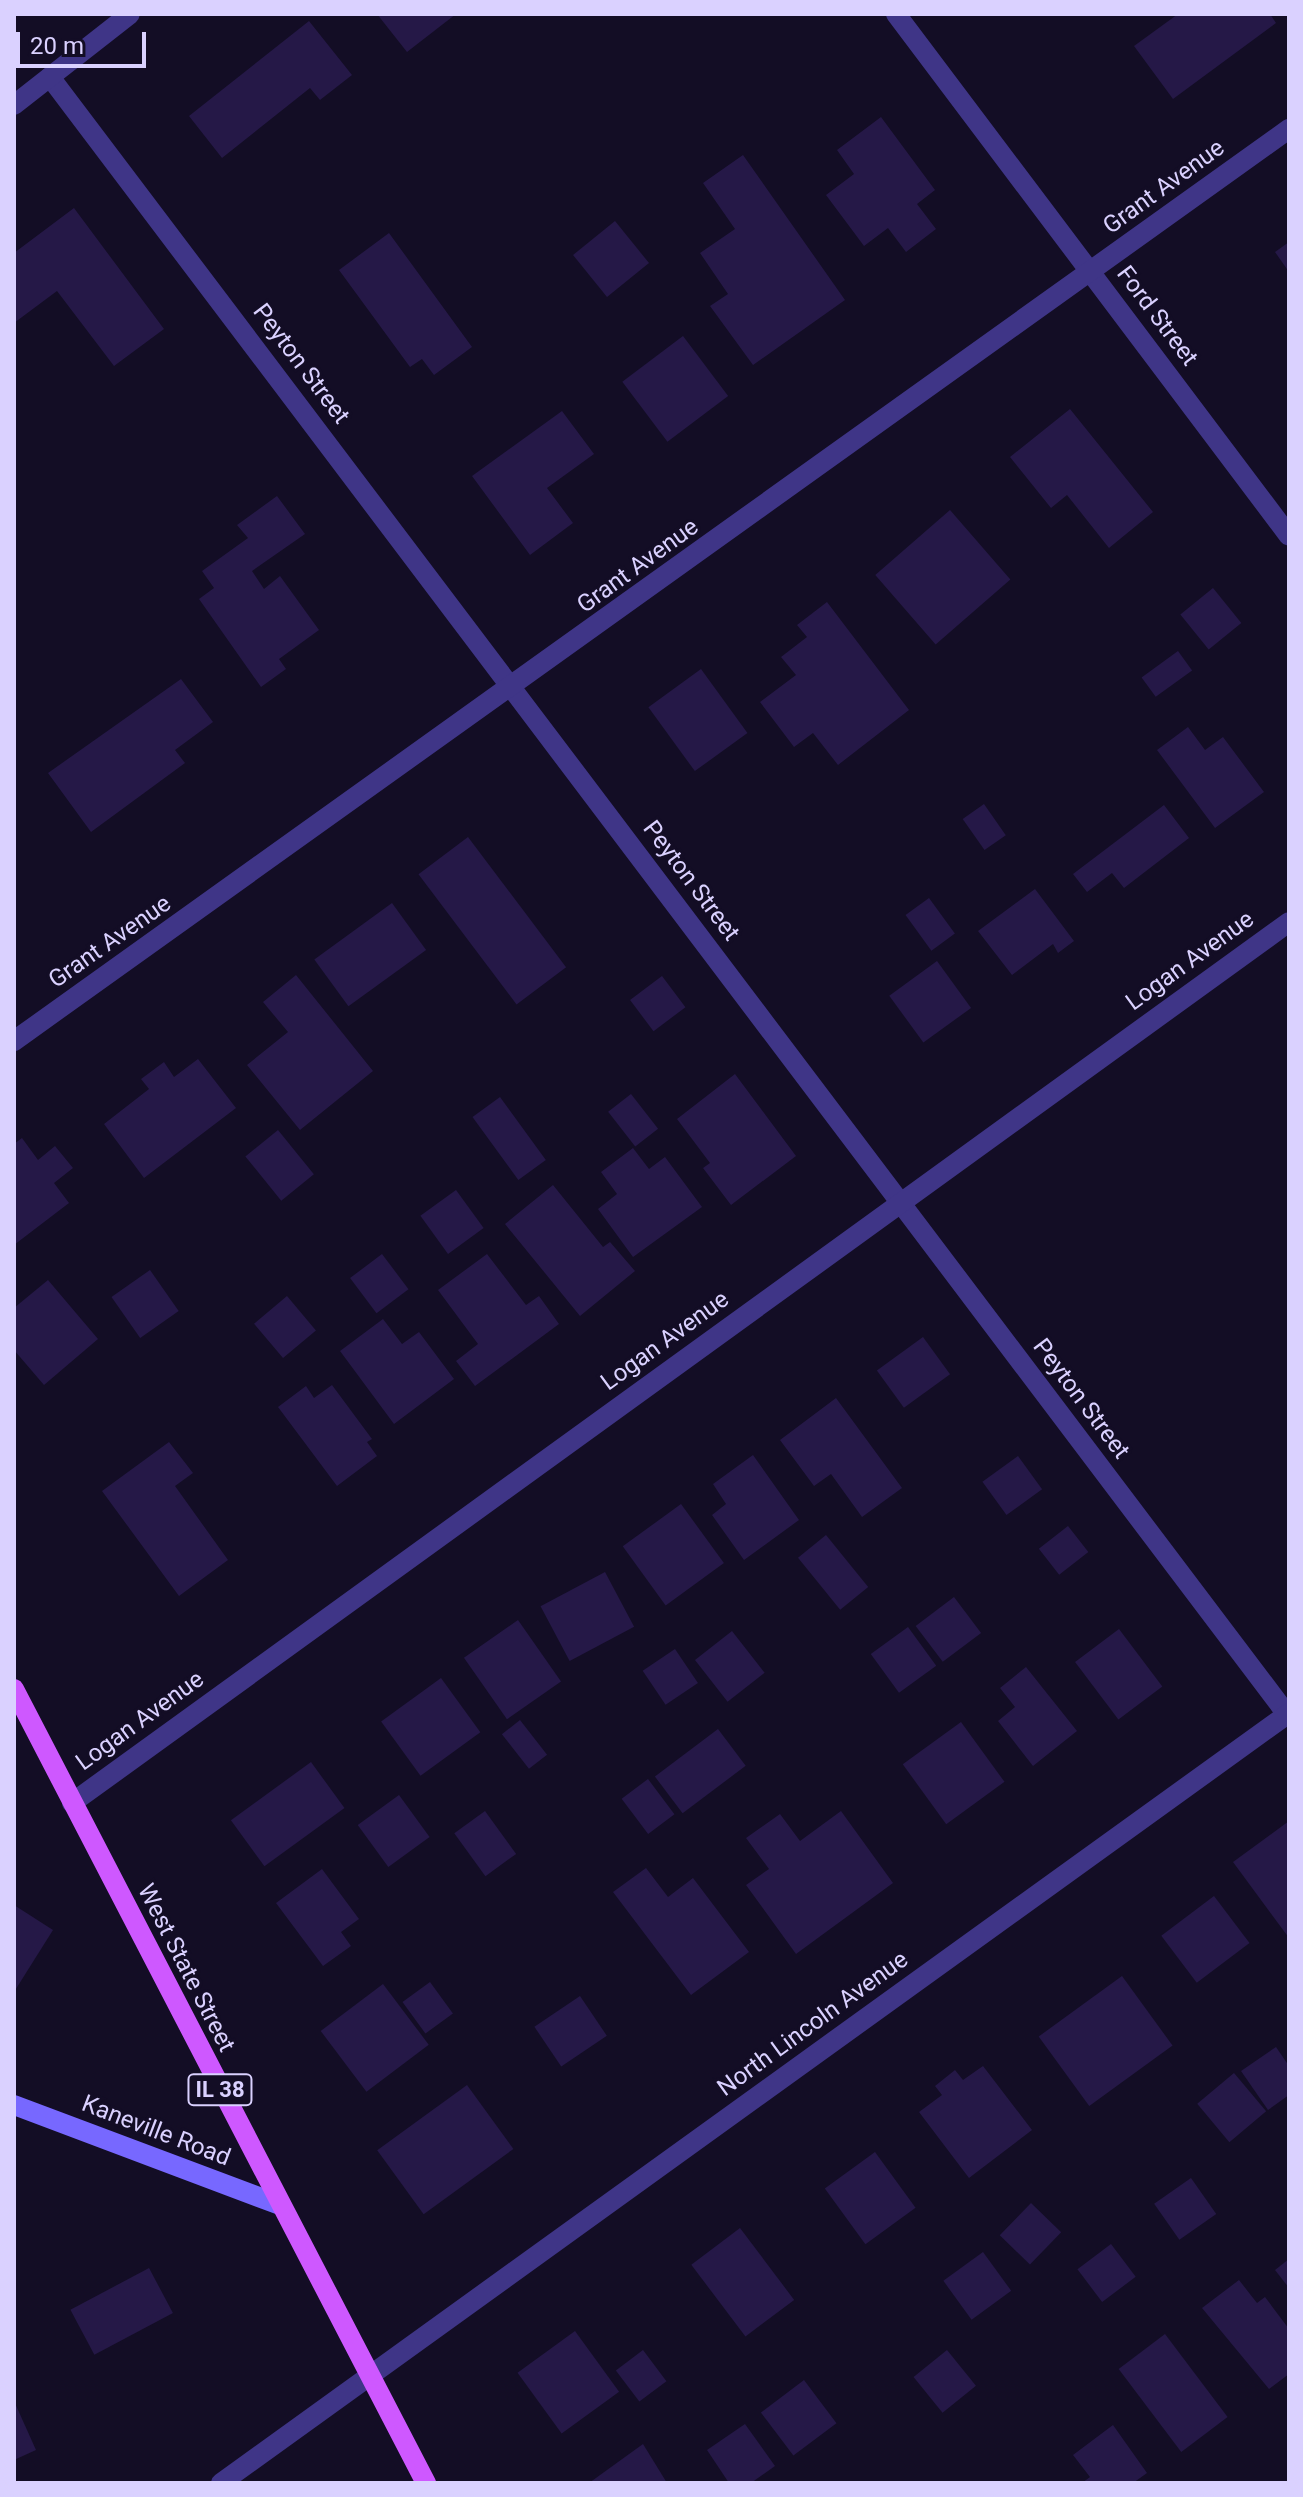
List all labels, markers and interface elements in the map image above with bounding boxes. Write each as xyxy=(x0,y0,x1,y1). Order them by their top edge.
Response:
scale bar xyxy=(20,16,150,66)
text: 20 m xyxy=(30,32,84,60)
street label: Grant Avenue xyxy=(1098,133,1230,241)
street label: Ford Street xyxy=(1110,260,1204,372)
street label: Peyton Street xyxy=(247,298,355,430)
street label: Grant Avenue xyxy=(572,512,704,620)
street label: Peyton Street xyxy=(637,815,745,947)
street label: Grant Avenue xyxy=(43,889,177,995)
street label: Logan Avenue xyxy=(1121,905,1259,1017)
street label: Logan Avenue xyxy=(596,1285,734,1397)
street label: Peyton Street xyxy=(1027,1333,1135,1465)
street label: Logan Avenue xyxy=(71,1665,209,1777)
street label: West State Street xyxy=(131,1879,241,2057)
street label: North Lincoln Avenue xyxy=(712,1945,914,2103)
road number: IL 38 xyxy=(186,2072,254,2108)
street label: Kaneville Road xyxy=(78,2089,234,2173)

